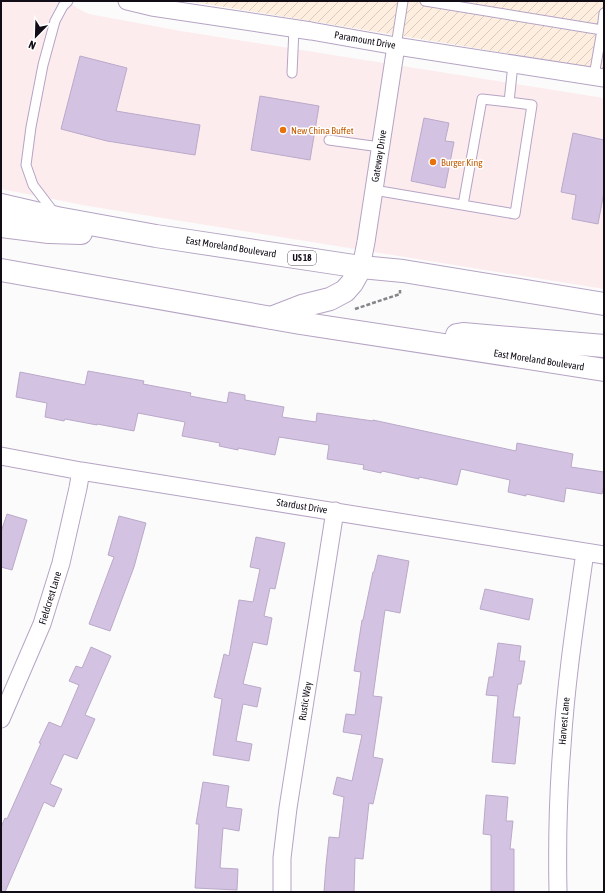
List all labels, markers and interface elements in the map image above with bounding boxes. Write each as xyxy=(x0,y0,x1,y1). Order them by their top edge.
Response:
north arrow xyxy=(16,16,56,56)
street label: Paramount Drive xyxy=(334,29,397,51)
text: N xyxy=(27,38,37,52)
marker: New China Buffet xyxy=(278,125,288,135)
place label: New China Buffet xyxy=(291,125,354,136)
street label: Gateway Drive xyxy=(369,129,389,183)
marker: Burger King xyxy=(428,157,438,167)
place label: Burger King xyxy=(441,157,483,168)
street label: East Moreland Boulevard xyxy=(185,234,277,260)
road number: US 18 xyxy=(288,251,316,265)
street label: East Moreland Boulevard xyxy=(493,347,585,373)
street label: Stardust Drive xyxy=(276,497,329,516)
street label: Fieldcrest Lane xyxy=(37,570,63,626)
street label: Rustic Way xyxy=(296,681,314,721)
street label: Harvest Lane xyxy=(556,696,572,745)

